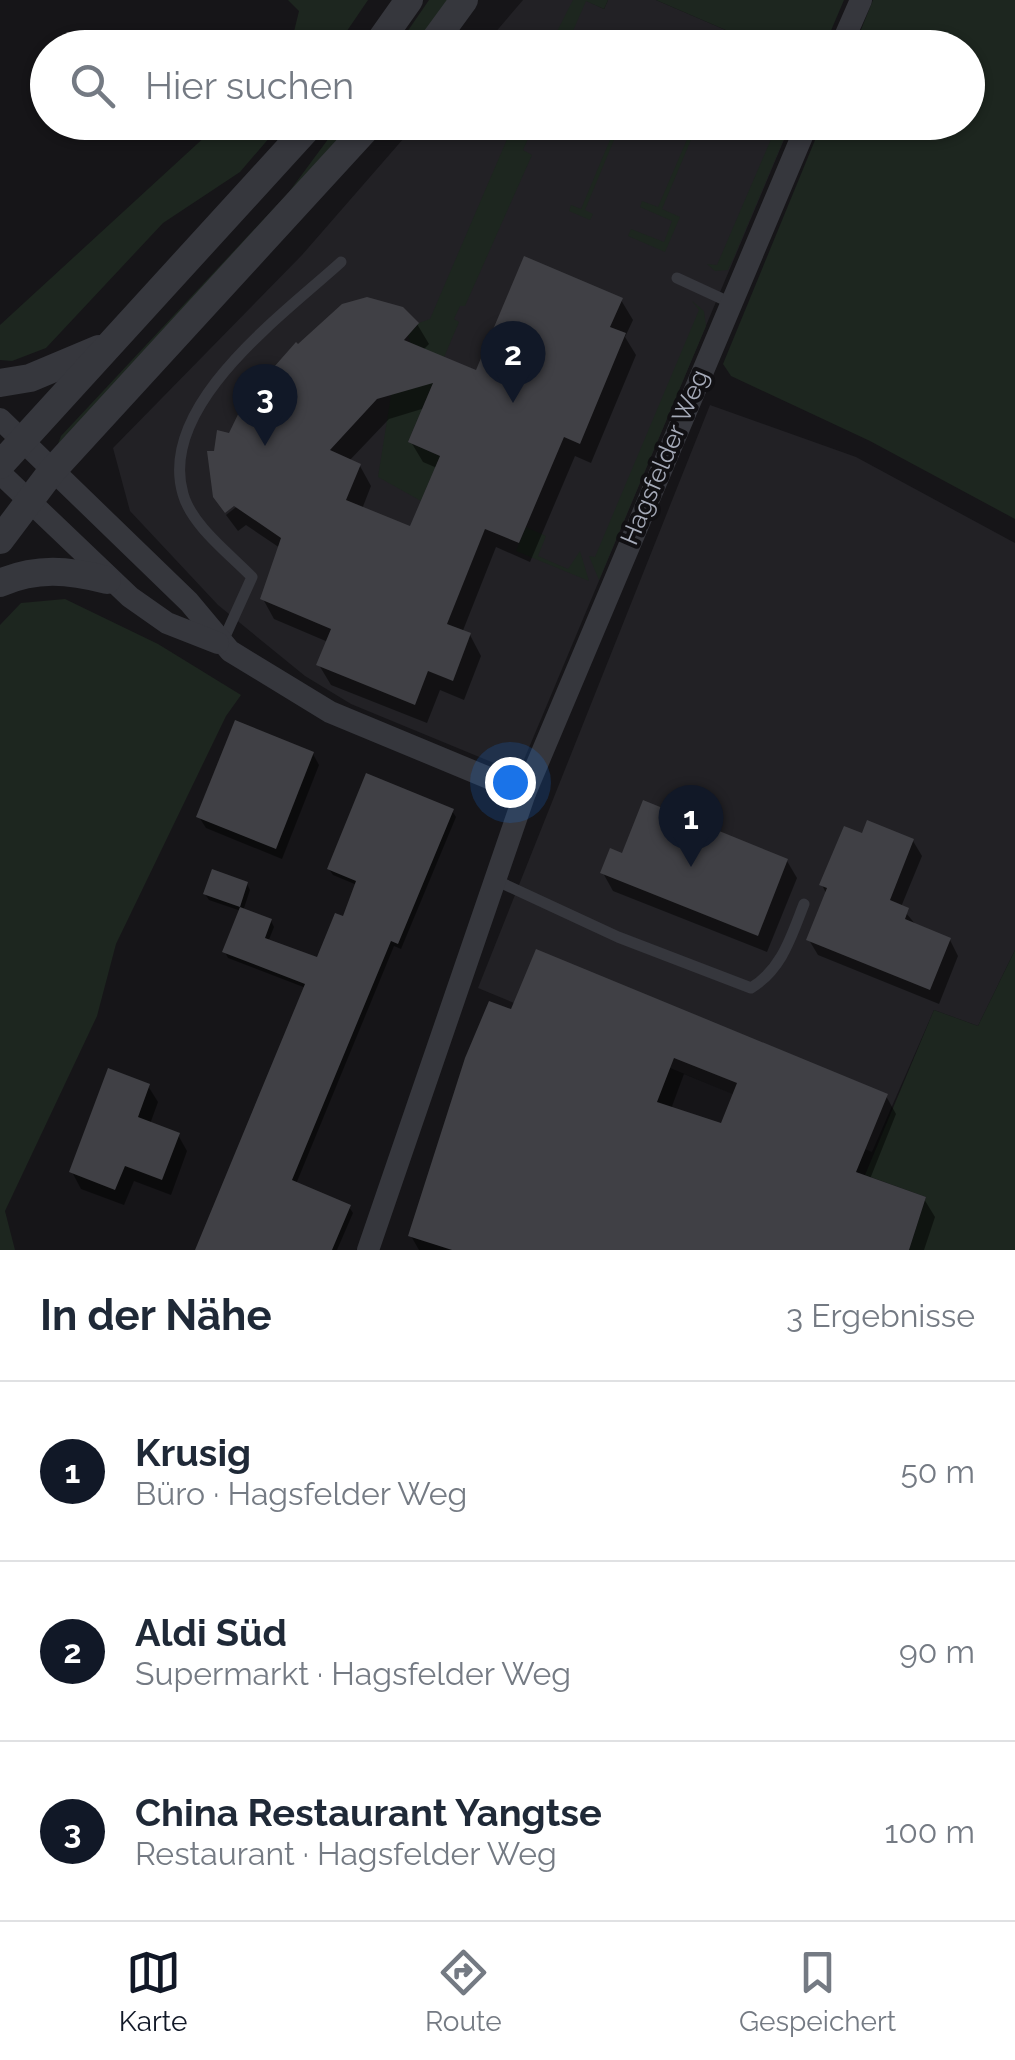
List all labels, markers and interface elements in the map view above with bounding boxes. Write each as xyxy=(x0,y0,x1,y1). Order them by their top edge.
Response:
search box xyxy=(30,30,985,140)
icon: search xyxy=(65,58,120,113)
text: Hier suchen xyxy=(145,63,354,108)
pin: 2 xyxy=(480,320,546,403)
pin: 3 xyxy=(232,364,298,446)
street label: Hagsfelder Weg xyxy=(614,365,714,549)
your location xyxy=(485,757,536,808)
pin: 1 xyxy=(658,784,724,867)
text: In der Nähe xyxy=(40,1291,272,1340)
text: 3 Ergebnisse xyxy=(786,1297,975,1334)
text: Krusig xyxy=(135,1430,251,1475)
text: 1 xyxy=(65,1453,80,1490)
text: 50 m xyxy=(900,1453,975,1490)
text: Büro · Hagsfelder Weg xyxy=(135,1475,467,1512)
text: Aldi Süd xyxy=(135,1610,287,1655)
text: 2 xyxy=(63,1633,82,1670)
text: 90 m xyxy=(899,1633,975,1670)
text: Supermarkt · Hagsfelder Weg xyxy=(135,1655,571,1692)
text: China Restaurant Yangtse xyxy=(135,1790,602,1835)
text: 3 xyxy=(64,1813,81,1850)
text: 100 m xyxy=(885,1813,975,1850)
text: Restaurant · Hagsfelder Weg xyxy=(135,1835,557,1872)
tab: Karte xyxy=(119,1945,187,2038)
tab: Route xyxy=(425,1945,502,2038)
tab: Gespeichert xyxy=(739,1945,896,2038)

